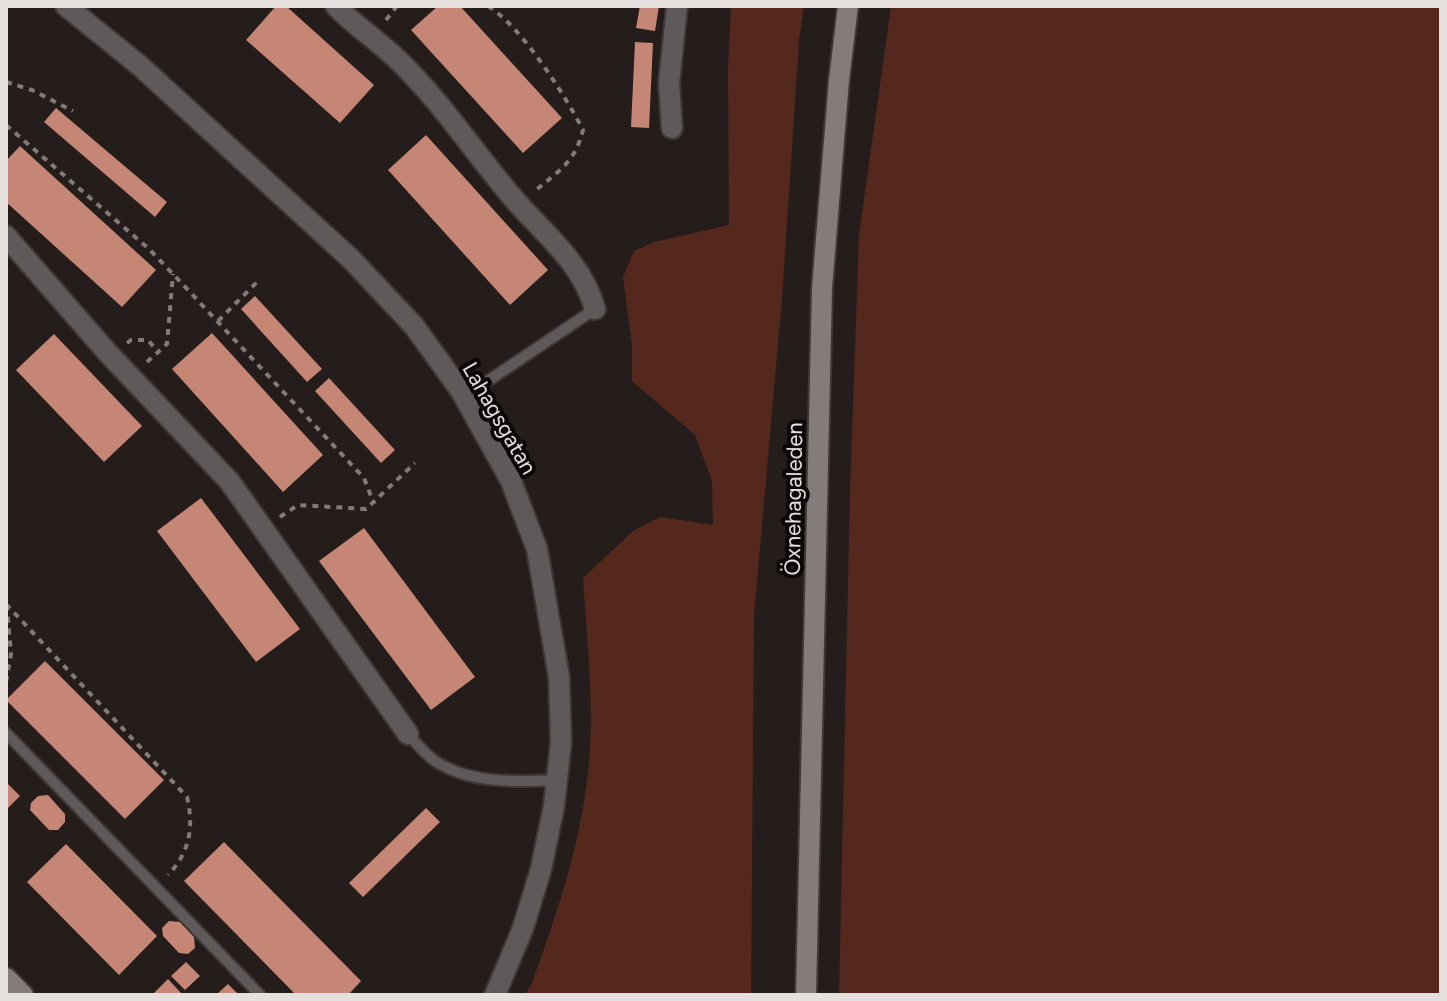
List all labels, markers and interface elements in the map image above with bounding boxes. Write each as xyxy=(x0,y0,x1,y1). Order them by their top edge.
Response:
street label: Lahagsgatan xyxy=(457,357,543,479)
street label: Öxnehagaleden xyxy=(779,422,808,576)

